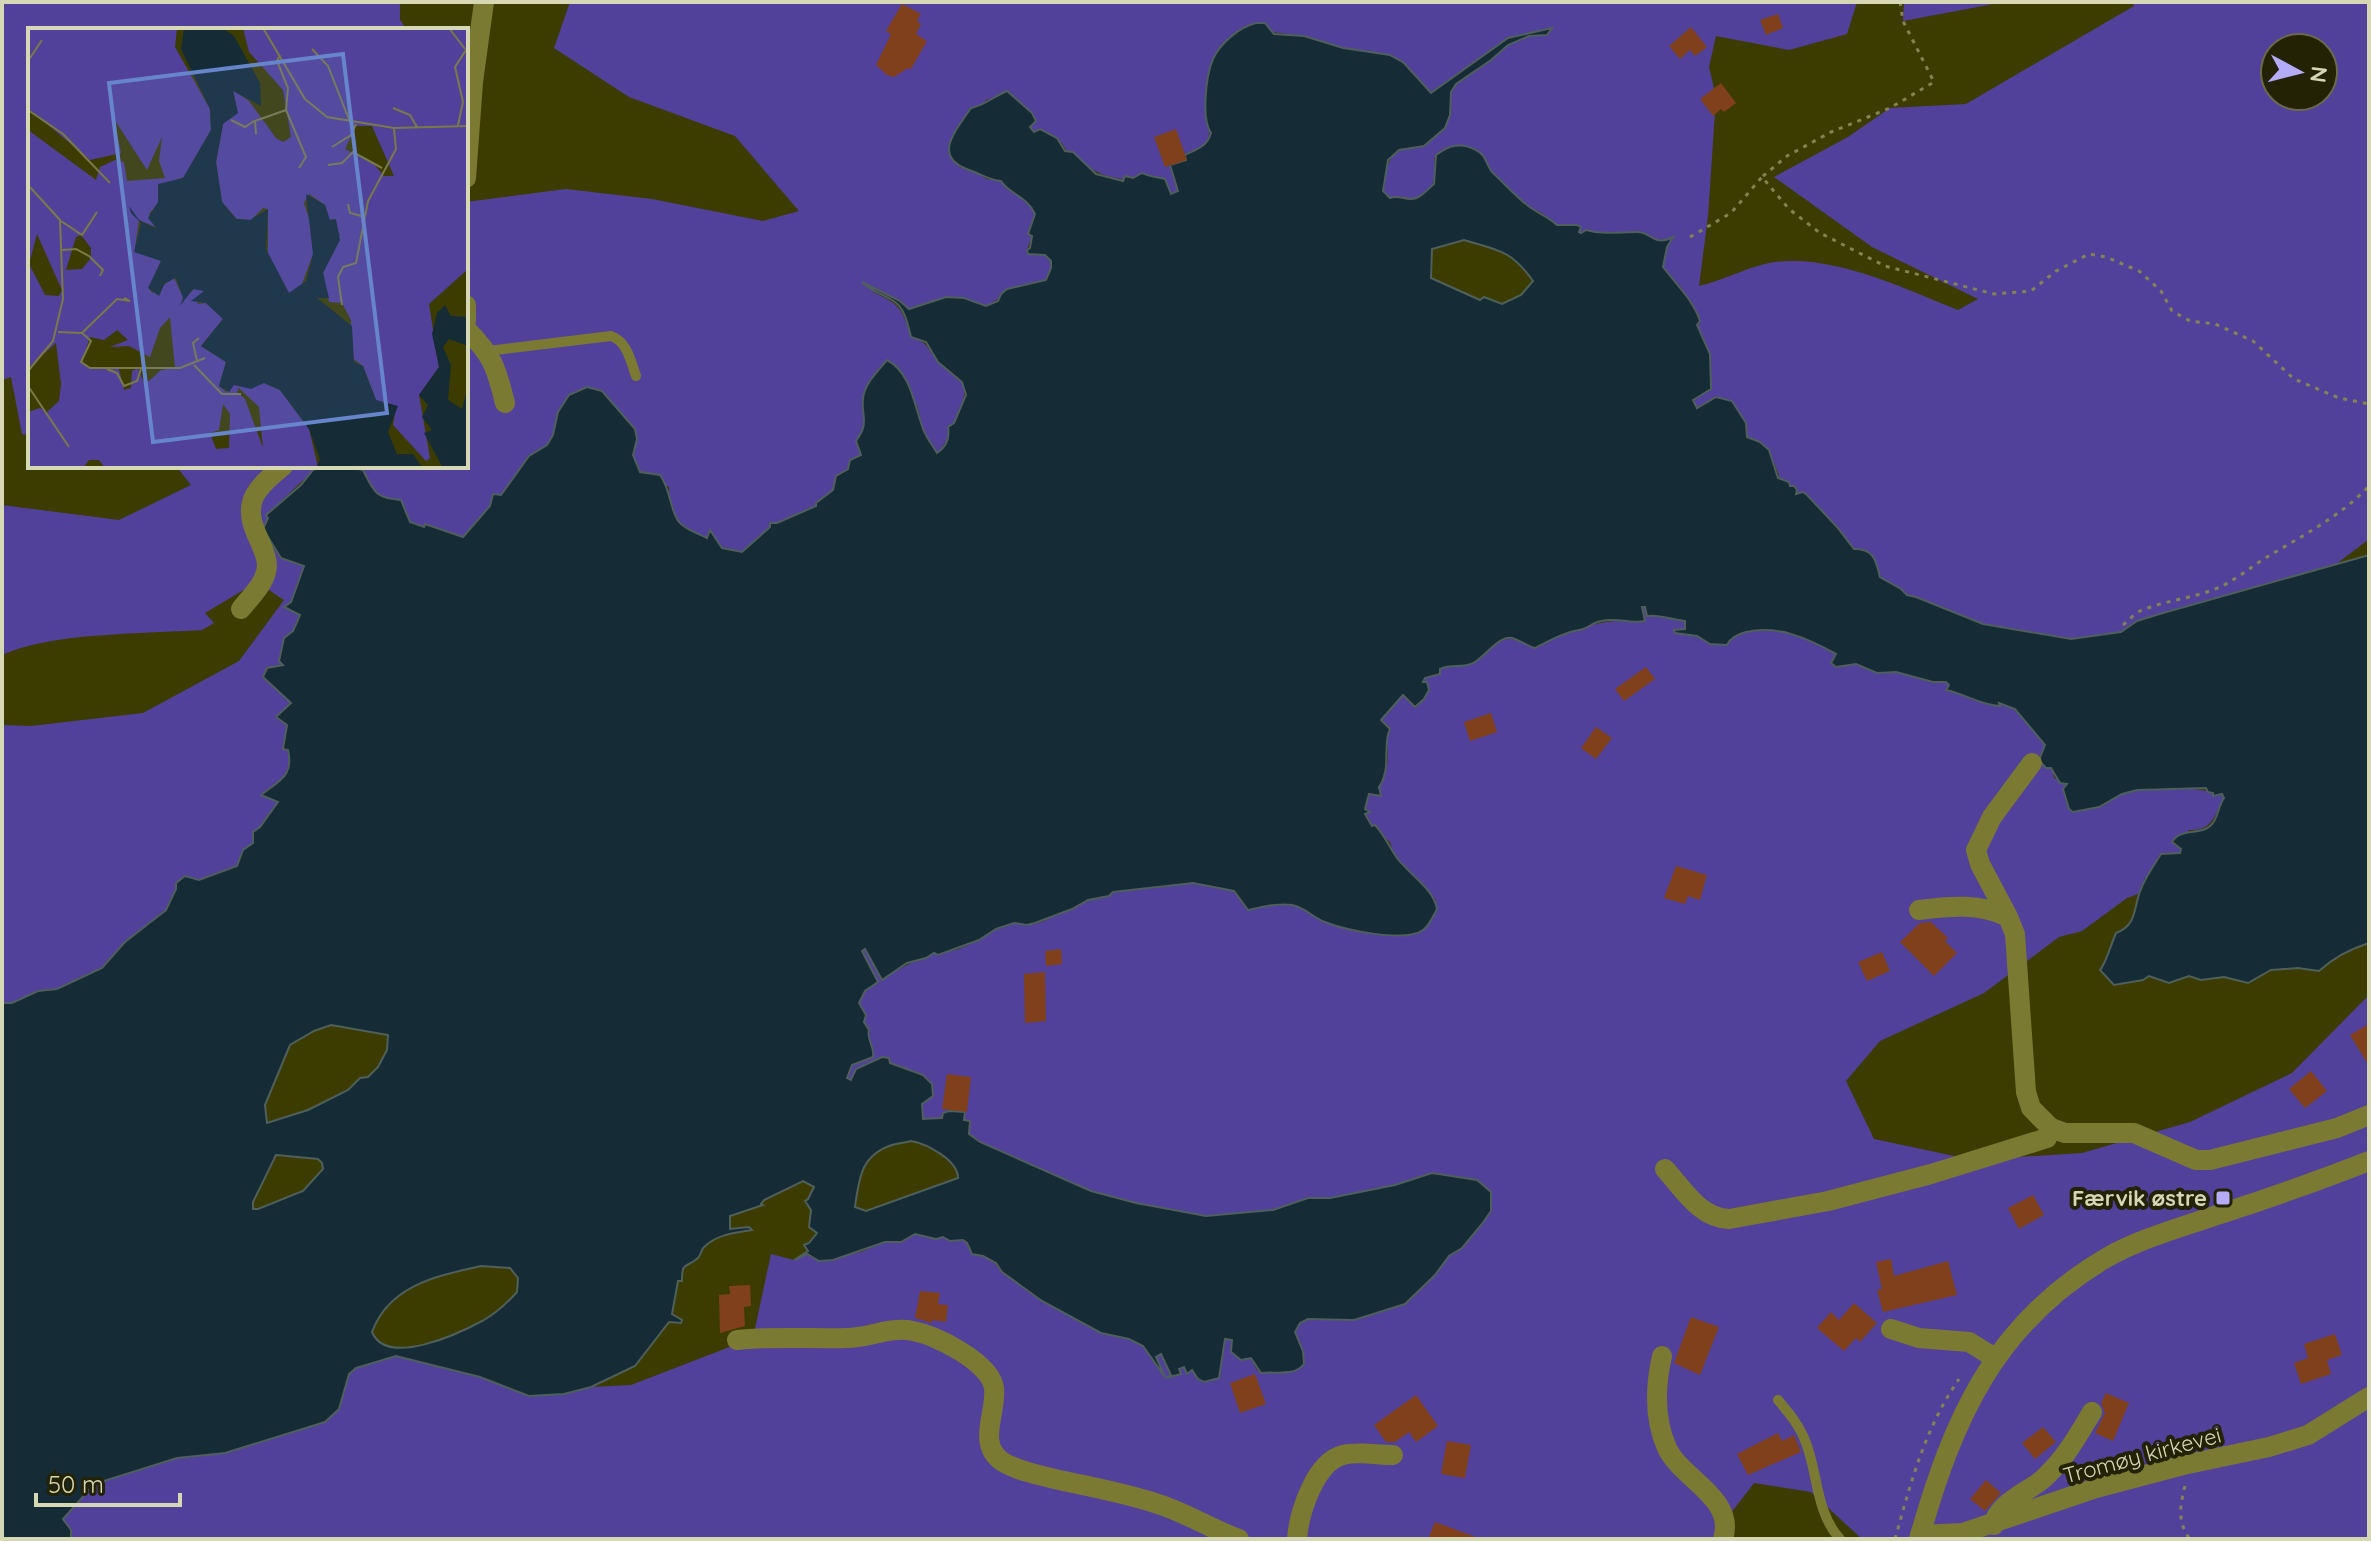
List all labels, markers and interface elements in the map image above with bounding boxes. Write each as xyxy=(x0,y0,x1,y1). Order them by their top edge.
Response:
inset map xyxy=(28,28,468,468)
north arrow xyxy=(2259,32,2339,112)
text: N xyxy=(2304,65,2334,84)
place label: Færvik østre xyxy=(2072,1184,2207,1212)
marker: Færvik østre xyxy=(2214,1189,2232,1207)
street label: Tromøy kirkevei xyxy=(2060,1420,2224,1490)
scale bar xyxy=(36,1457,180,1507)
text: 50 m xyxy=(48,1469,104,1499)

